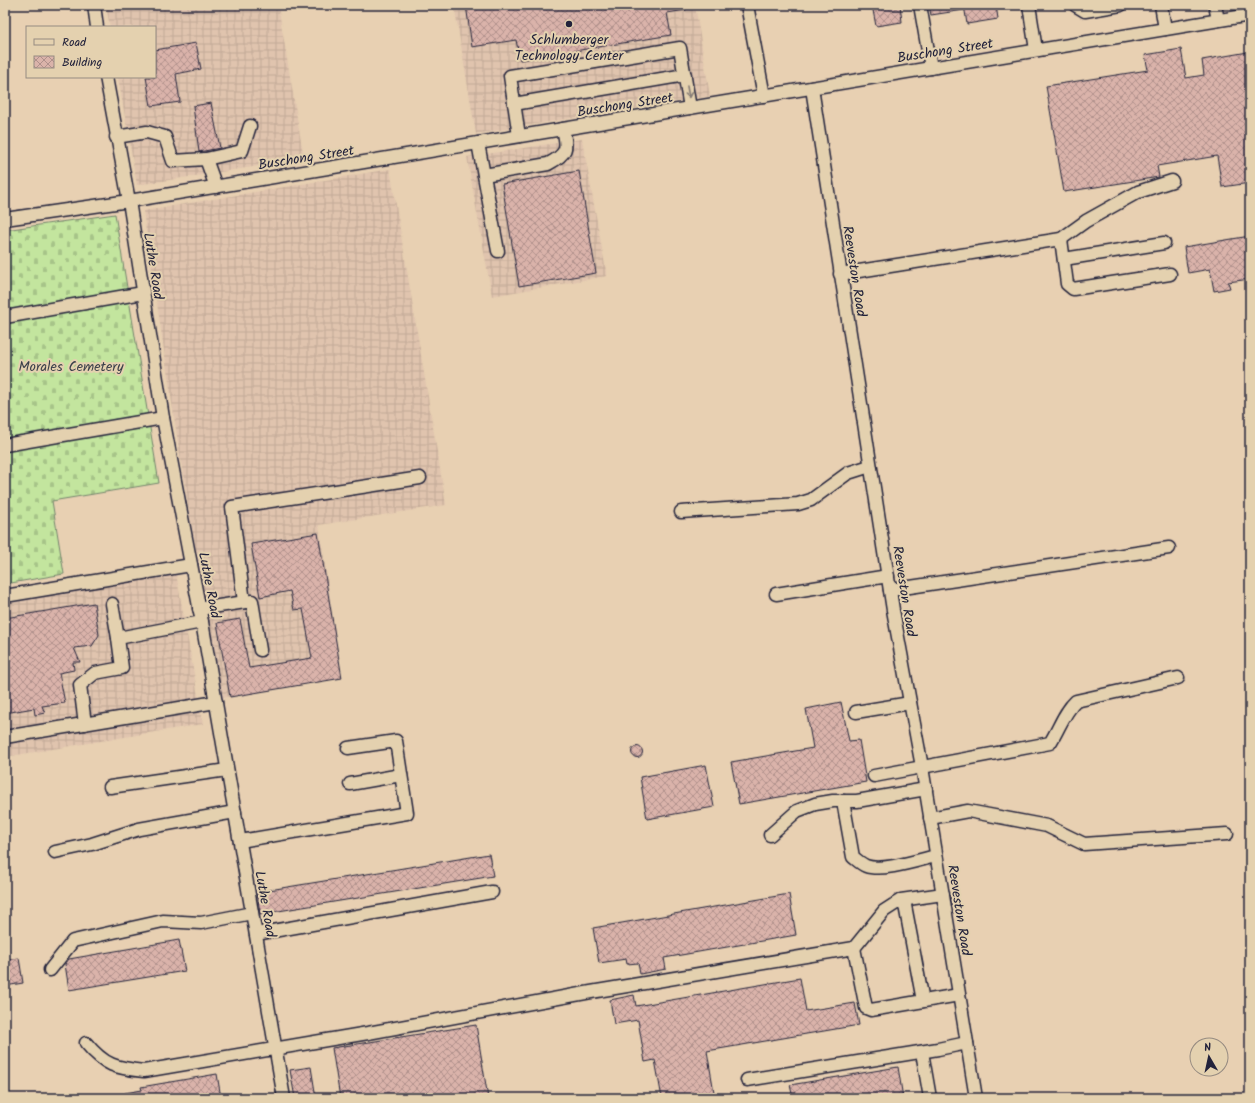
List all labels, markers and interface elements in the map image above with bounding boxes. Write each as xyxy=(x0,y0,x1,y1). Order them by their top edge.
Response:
marker: Schlumberger Technology Center xyxy=(564,19,574,29)
legend xyxy=(26,26,156,78)
place label: Schlumberger Technology Center xyxy=(515,29,625,67)
street label: Buschong Street xyxy=(896,32,995,69)
text: Road xyxy=(62,33,87,52)
text: Building xyxy=(62,53,102,72)
one-way arrow xyxy=(684,85,692,98)
street label: Buschong Street xyxy=(576,86,675,123)
street label: Buschong Street xyxy=(257,139,356,176)
street label: Reeveston Road xyxy=(836,224,872,319)
street label: Luthe Road xyxy=(137,231,169,302)
park label: Morales Cemetery xyxy=(19,356,124,378)
street label: Reeveston Road xyxy=(886,544,922,639)
street label: Luthe Road xyxy=(192,550,226,621)
street label: Reeveston Road xyxy=(941,863,977,958)
street label: Luthe Road xyxy=(248,869,282,940)
north arrow xyxy=(1189,1037,1229,1077)
text: N xyxy=(1203,1039,1212,1058)

